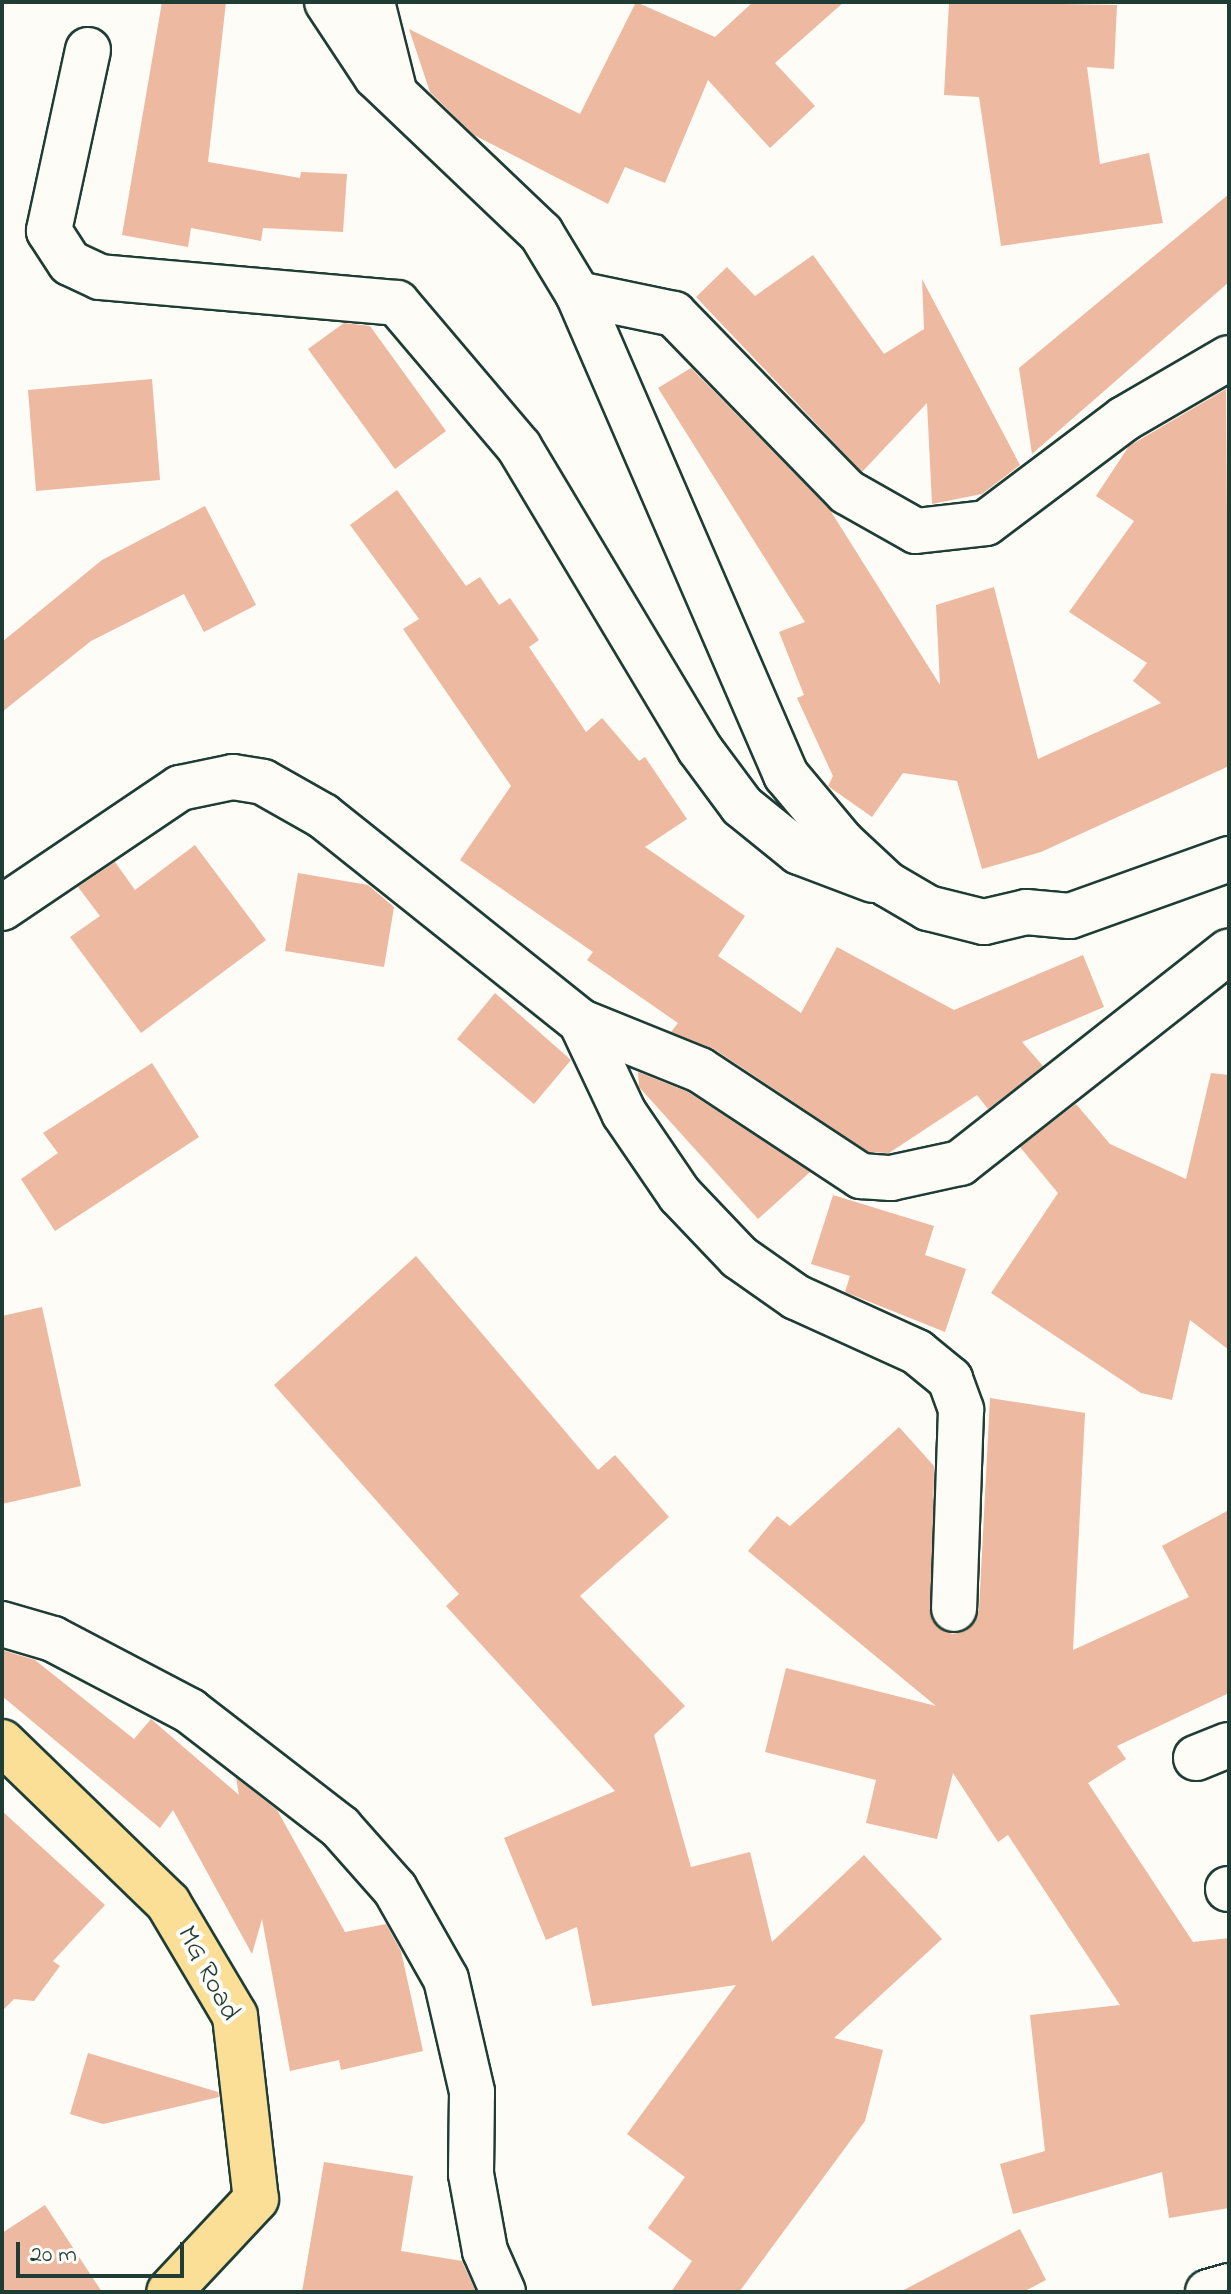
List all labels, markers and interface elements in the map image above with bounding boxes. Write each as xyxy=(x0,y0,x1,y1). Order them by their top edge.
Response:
street label: MG Road xyxy=(168,1921,246,2027)
scale bar xyxy=(20,2226,188,2276)
text: 20 m xyxy=(30,2238,77,2273)

